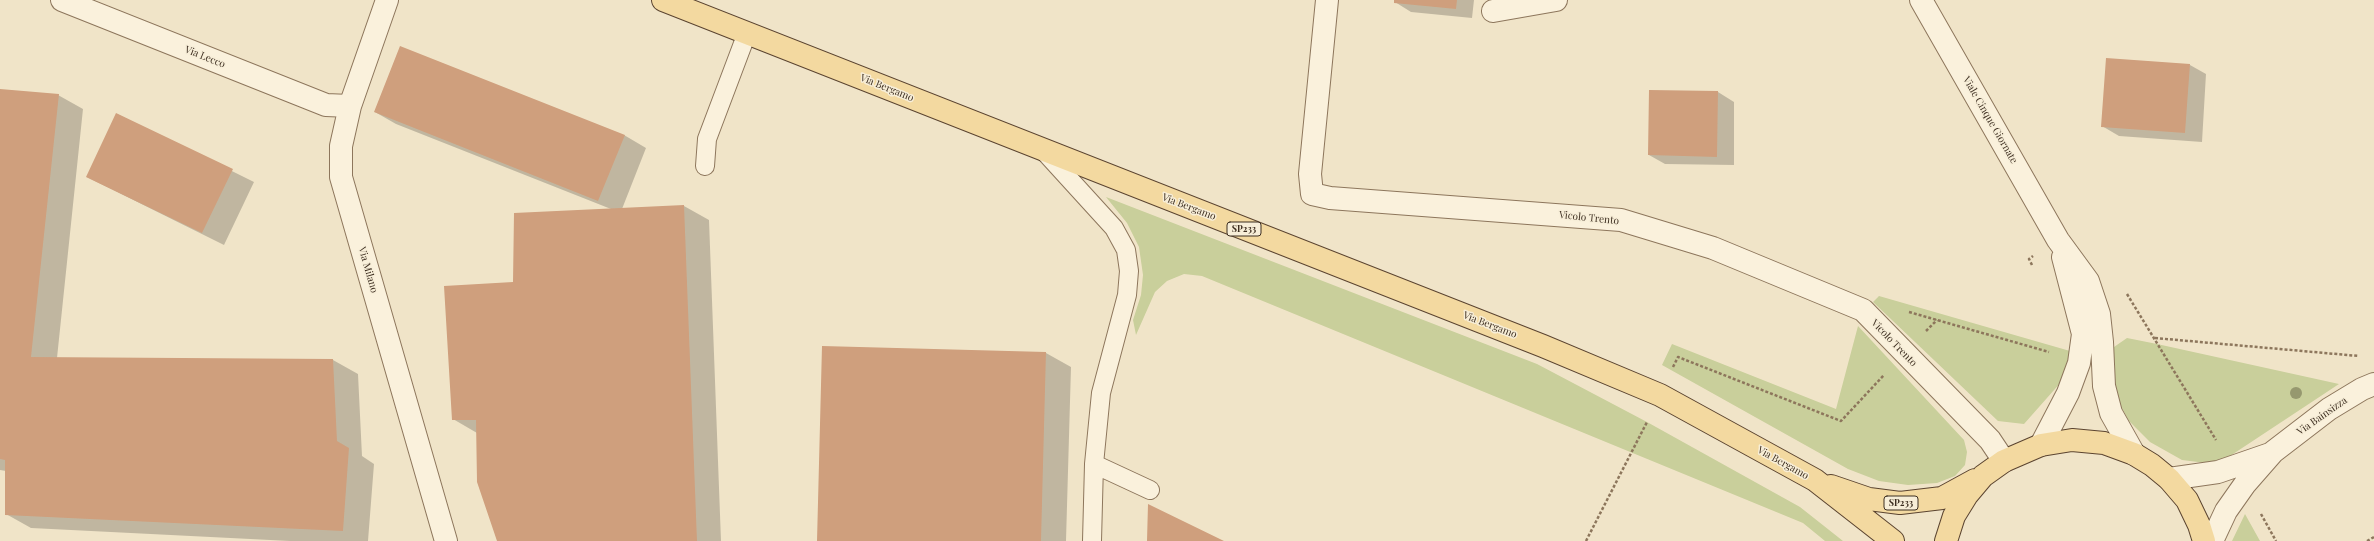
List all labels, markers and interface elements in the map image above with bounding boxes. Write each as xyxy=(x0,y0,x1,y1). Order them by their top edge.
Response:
street label: Via Lecco xyxy=(183,43,227,71)
street label: Via Bergamo xyxy=(858,72,916,104)
street label: Viale Cinque Giornate xyxy=(1960,74,2020,166)
street label: Via Bergamo xyxy=(1160,191,1218,223)
street label: Vicolo Trento xyxy=(1558,209,1620,227)
road number: SP233 xyxy=(1227,222,1261,236)
street label: Via Milano xyxy=(356,246,380,294)
street label: Via Bergamo xyxy=(1461,309,1519,341)
street label: Vicolo Trento xyxy=(1869,317,1919,369)
street label: Via Bainsizza xyxy=(2295,394,2349,438)
street label: Via Bergamo xyxy=(1755,444,1811,482)
road number: SP233 xyxy=(1884,496,1918,510)

